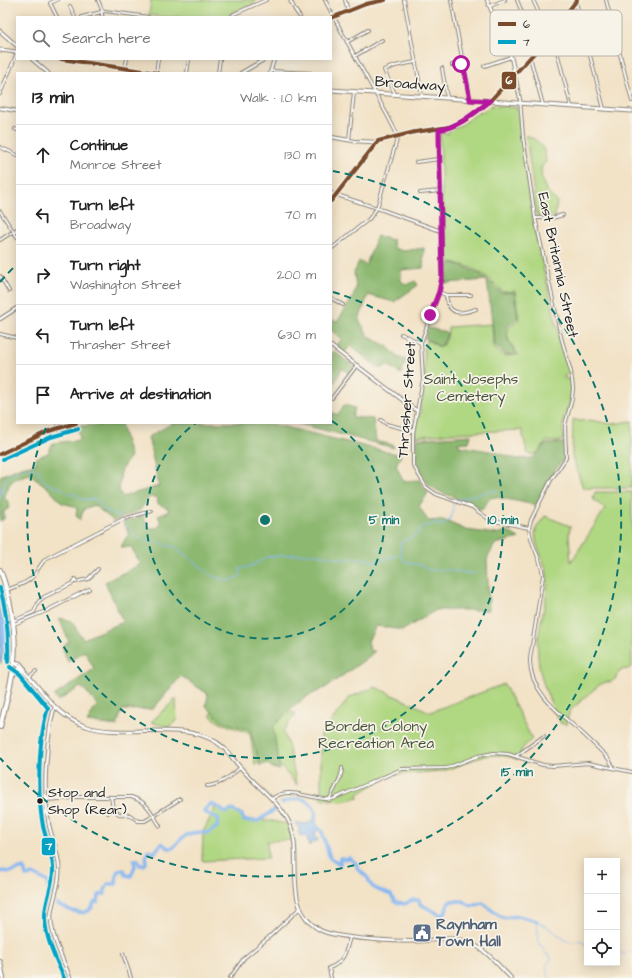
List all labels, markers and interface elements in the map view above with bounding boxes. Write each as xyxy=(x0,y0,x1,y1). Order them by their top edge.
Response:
legend xyxy=(490,10,622,56)
search box xyxy=(16,16,332,60)
text: 6 xyxy=(523,17,530,32)
icon: search xyxy=(30,27,52,49)
text: Search here xyxy=(62,28,151,49)
text: 7 xyxy=(523,35,530,50)
route start xyxy=(452,55,470,73)
street label: Broadway xyxy=(374,71,446,98)
line badge: 6 xyxy=(501,71,517,90)
text: 6 xyxy=(506,73,513,88)
text: 13 min xyxy=(32,86,74,110)
text: Walk · 1.0 km xyxy=(240,89,316,107)
text: Continue xyxy=(70,135,128,156)
icon: ahead xyxy=(32,144,54,166)
text: 130 m xyxy=(284,146,316,164)
text: Monroe Street xyxy=(70,156,161,174)
street label: East Britannia Street xyxy=(532,190,584,340)
text: Turn left xyxy=(70,195,134,216)
icon: left xyxy=(32,204,54,226)
text: 70 m xyxy=(284,206,316,224)
text: Broadway xyxy=(70,216,131,234)
text: Turn right xyxy=(70,255,141,276)
icon: right xyxy=(32,264,54,286)
text: 200 m xyxy=(277,266,316,284)
text: Washington Street xyxy=(70,276,181,294)
route end xyxy=(421,306,439,324)
text: Turn left xyxy=(70,315,134,336)
icon: left xyxy=(32,324,54,346)
text: 630 m xyxy=(278,326,316,344)
text: Thrasher Street xyxy=(70,336,171,354)
street label: Thrasher Street xyxy=(392,341,422,459)
park label: Saint Josephs Cemetery xyxy=(424,369,519,408)
icon: arrive xyxy=(32,384,54,406)
text: Arrive at destination xyxy=(70,384,211,405)
text: 5 min xyxy=(369,512,399,529)
text: 10 min xyxy=(487,512,519,529)
centre of rings xyxy=(258,513,272,527)
park label: Borden Colony Recreation Area xyxy=(318,716,434,754)
text: 15 min xyxy=(501,764,533,781)
place label: Stop and Shop (Rear) xyxy=(48,783,127,820)
marker: Stop and Shop (Rear) xyxy=(35,796,45,806)
line badge: 7 xyxy=(41,837,56,856)
text: 7 xyxy=(45,839,53,854)
map controls xyxy=(584,858,620,966)
button: + xyxy=(584,858,620,894)
button: − xyxy=(584,894,620,930)
place label: Raynham Town Hall xyxy=(435,914,501,952)
public building icon: Raynham Town Hall xyxy=(411,922,433,944)
button: locate xyxy=(584,930,620,966)

